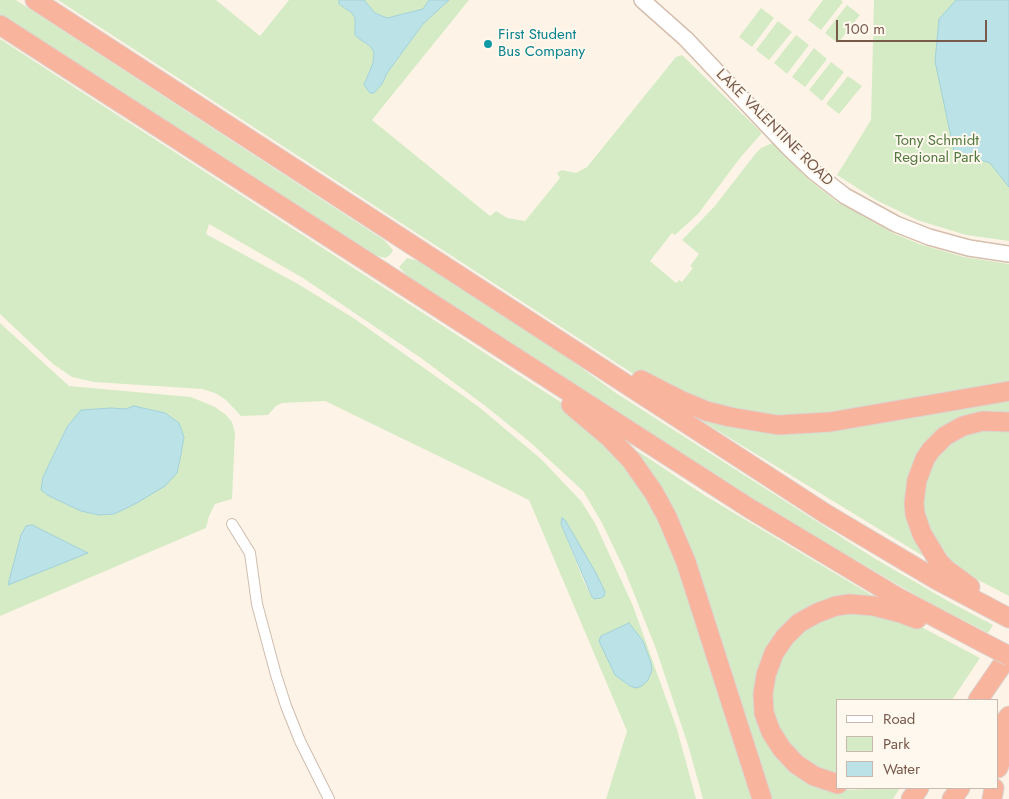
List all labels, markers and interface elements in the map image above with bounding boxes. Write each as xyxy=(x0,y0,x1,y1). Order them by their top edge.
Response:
scale bar xyxy=(839,10,990,42)
text: 100 m xyxy=(844,18,885,40)
place label: First Student Bus Company xyxy=(498,26,585,61)
marker: First Student Bus Company xyxy=(482,38,494,50)
street label: LAKE VALENTINE ROAD xyxy=(712,66,836,190)
park label: Tony Schmidt Regional Park xyxy=(894,132,980,167)
legend xyxy=(836,699,999,789)
text: Road xyxy=(883,708,915,730)
text: Park xyxy=(883,733,910,755)
text: Water xyxy=(883,758,920,780)

